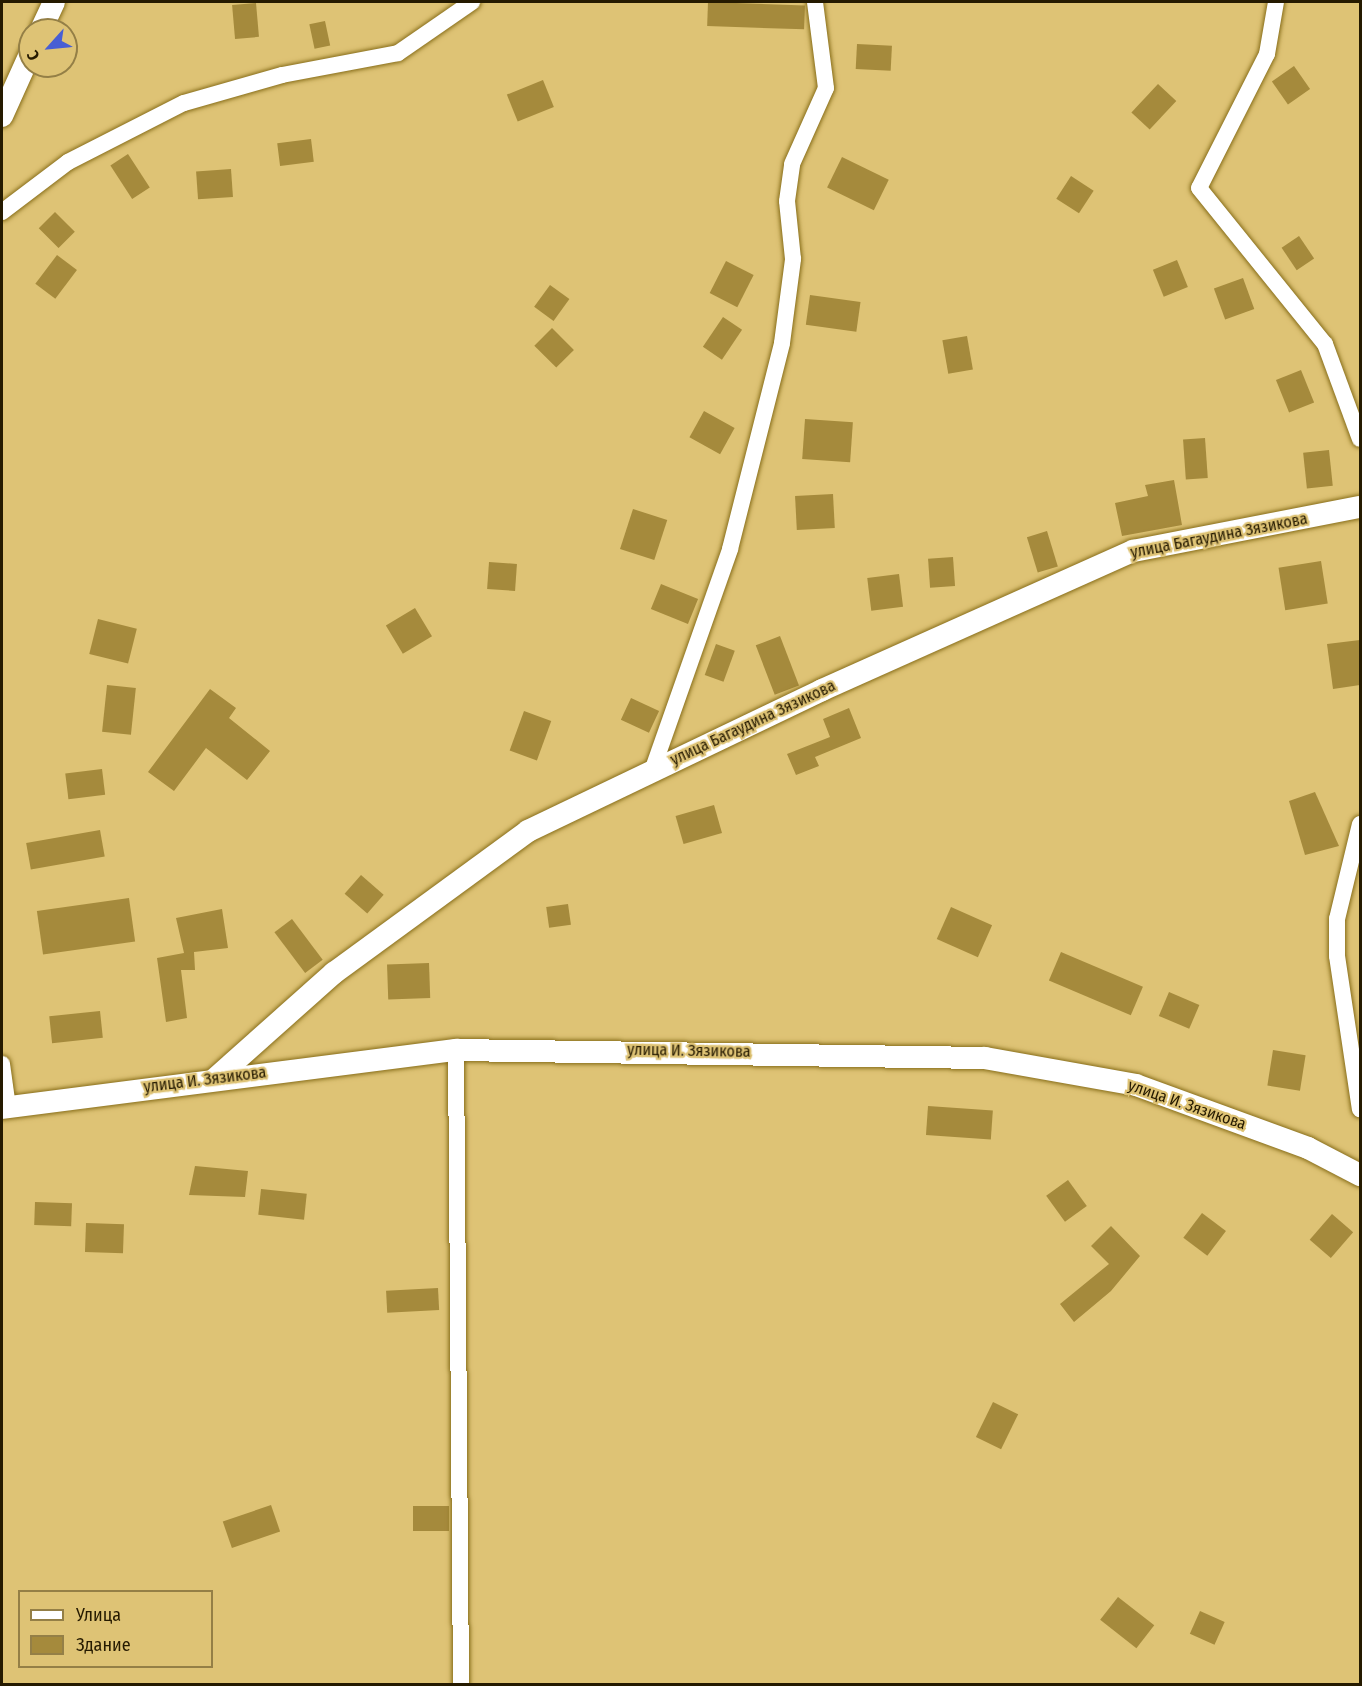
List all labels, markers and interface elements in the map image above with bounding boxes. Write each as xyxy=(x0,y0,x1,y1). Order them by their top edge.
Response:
north arrow xyxy=(18,18,78,78)
text: С xyxy=(23,47,44,64)
street label: улица Багаудина Зязикова xyxy=(1129,509,1309,563)
street label: улица Багаудина Зязикова xyxy=(667,676,839,770)
street label: улица И. Зязикова xyxy=(627,1040,751,1062)
street label: улица И. Зязикова xyxy=(143,1063,267,1097)
street label: улица И. Зязикова xyxy=(1126,1076,1248,1134)
legend xyxy=(18,1590,213,1668)
text: Улица xyxy=(76,1604,121,1626)
text: Здание xyxy=(76,1634,131,1656)

